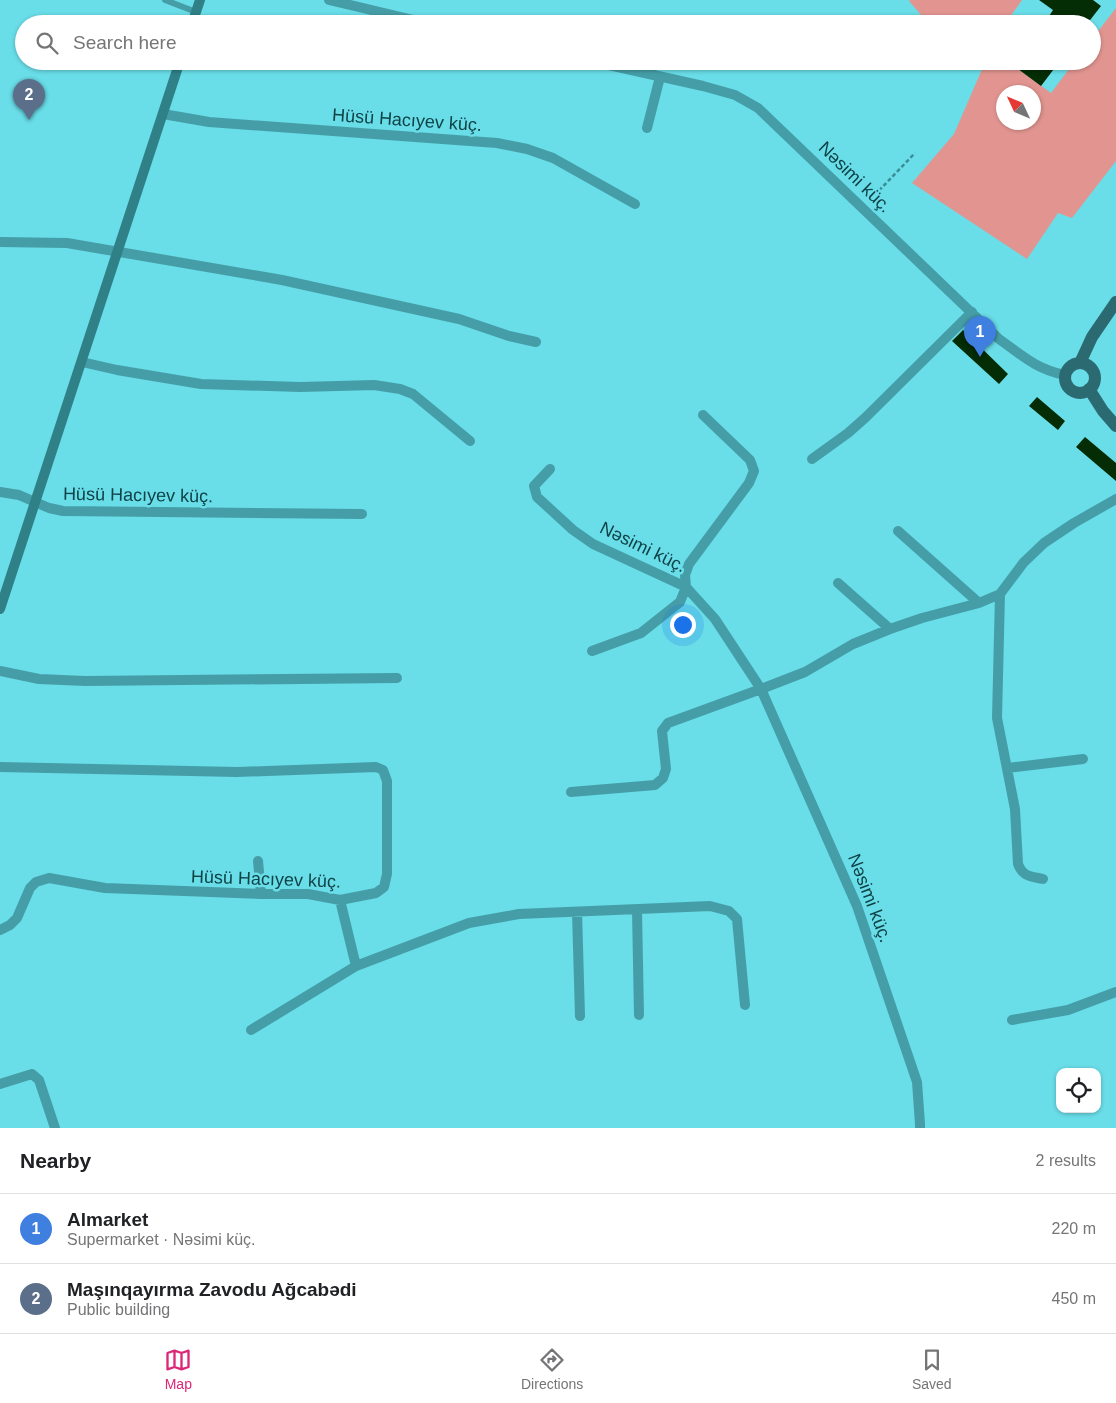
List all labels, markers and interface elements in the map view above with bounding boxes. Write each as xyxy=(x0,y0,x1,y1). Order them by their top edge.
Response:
search box xyxy=(15,15,1101,70)
icon: search xyxy=(33,29,61,57)
text: Search here xyxy=(73,32,177,53)
pin: 2 xyxy=(13,79,45,120)
north arrow xyxy=(996,85,1041,130)
street label: Hüsü Hacıyev küç. xyxy=(331,105,483,135)
street label: Nəsimi küç. xyxy=(815,137,895,217)
pin: 1 xyxy=(964,316,996,357)
street label: Hüsü Hacıyev küç. xyxy=(63,484,213,506)
street label: Nəsimi küç. xyxy=(597,518,689,576)
your location xyxy=(670,612,696,638)
street label: Nəsimi küç. xyxy=(844,851,896,945)
street label: Hüsü Hacıyev küç. xyxy=(191,866,341,892)
map controls xyxy=(1056,1068,1101,1113)
button: locate xyxy=(1056,1068,1101,1113)
text: Nearby xyxy=(20,1149,91,1172)
text: 2 results xyxy=(1036,1152,1096,1169)
text: Almarket xyxy=(67,1209,148,1230)
text: 1 xyxy=(32,1220,40,1237)
text: 220 m xyxy=(1052,1220,1096,1237)
text: Supermarket · Nəsimi küç. xyxy=(67,1231,256,1248)
text: Maşınqayırma Zavodu Ağcabədi xyxy=(67,1279,357,1300)
text: 2 xyxy=(32,1290,40,1307)
text: 450 m xyxy=(1052,1290,1096,1307)
text: Public building xyxy=(67,1301,170,1318)
tab: Map xyxy=(164,1346,192,1392)
tab: Directions xyxy=(521,1346,583,1392)
tab: Saved xyxy=(912,1346,952,1392)

